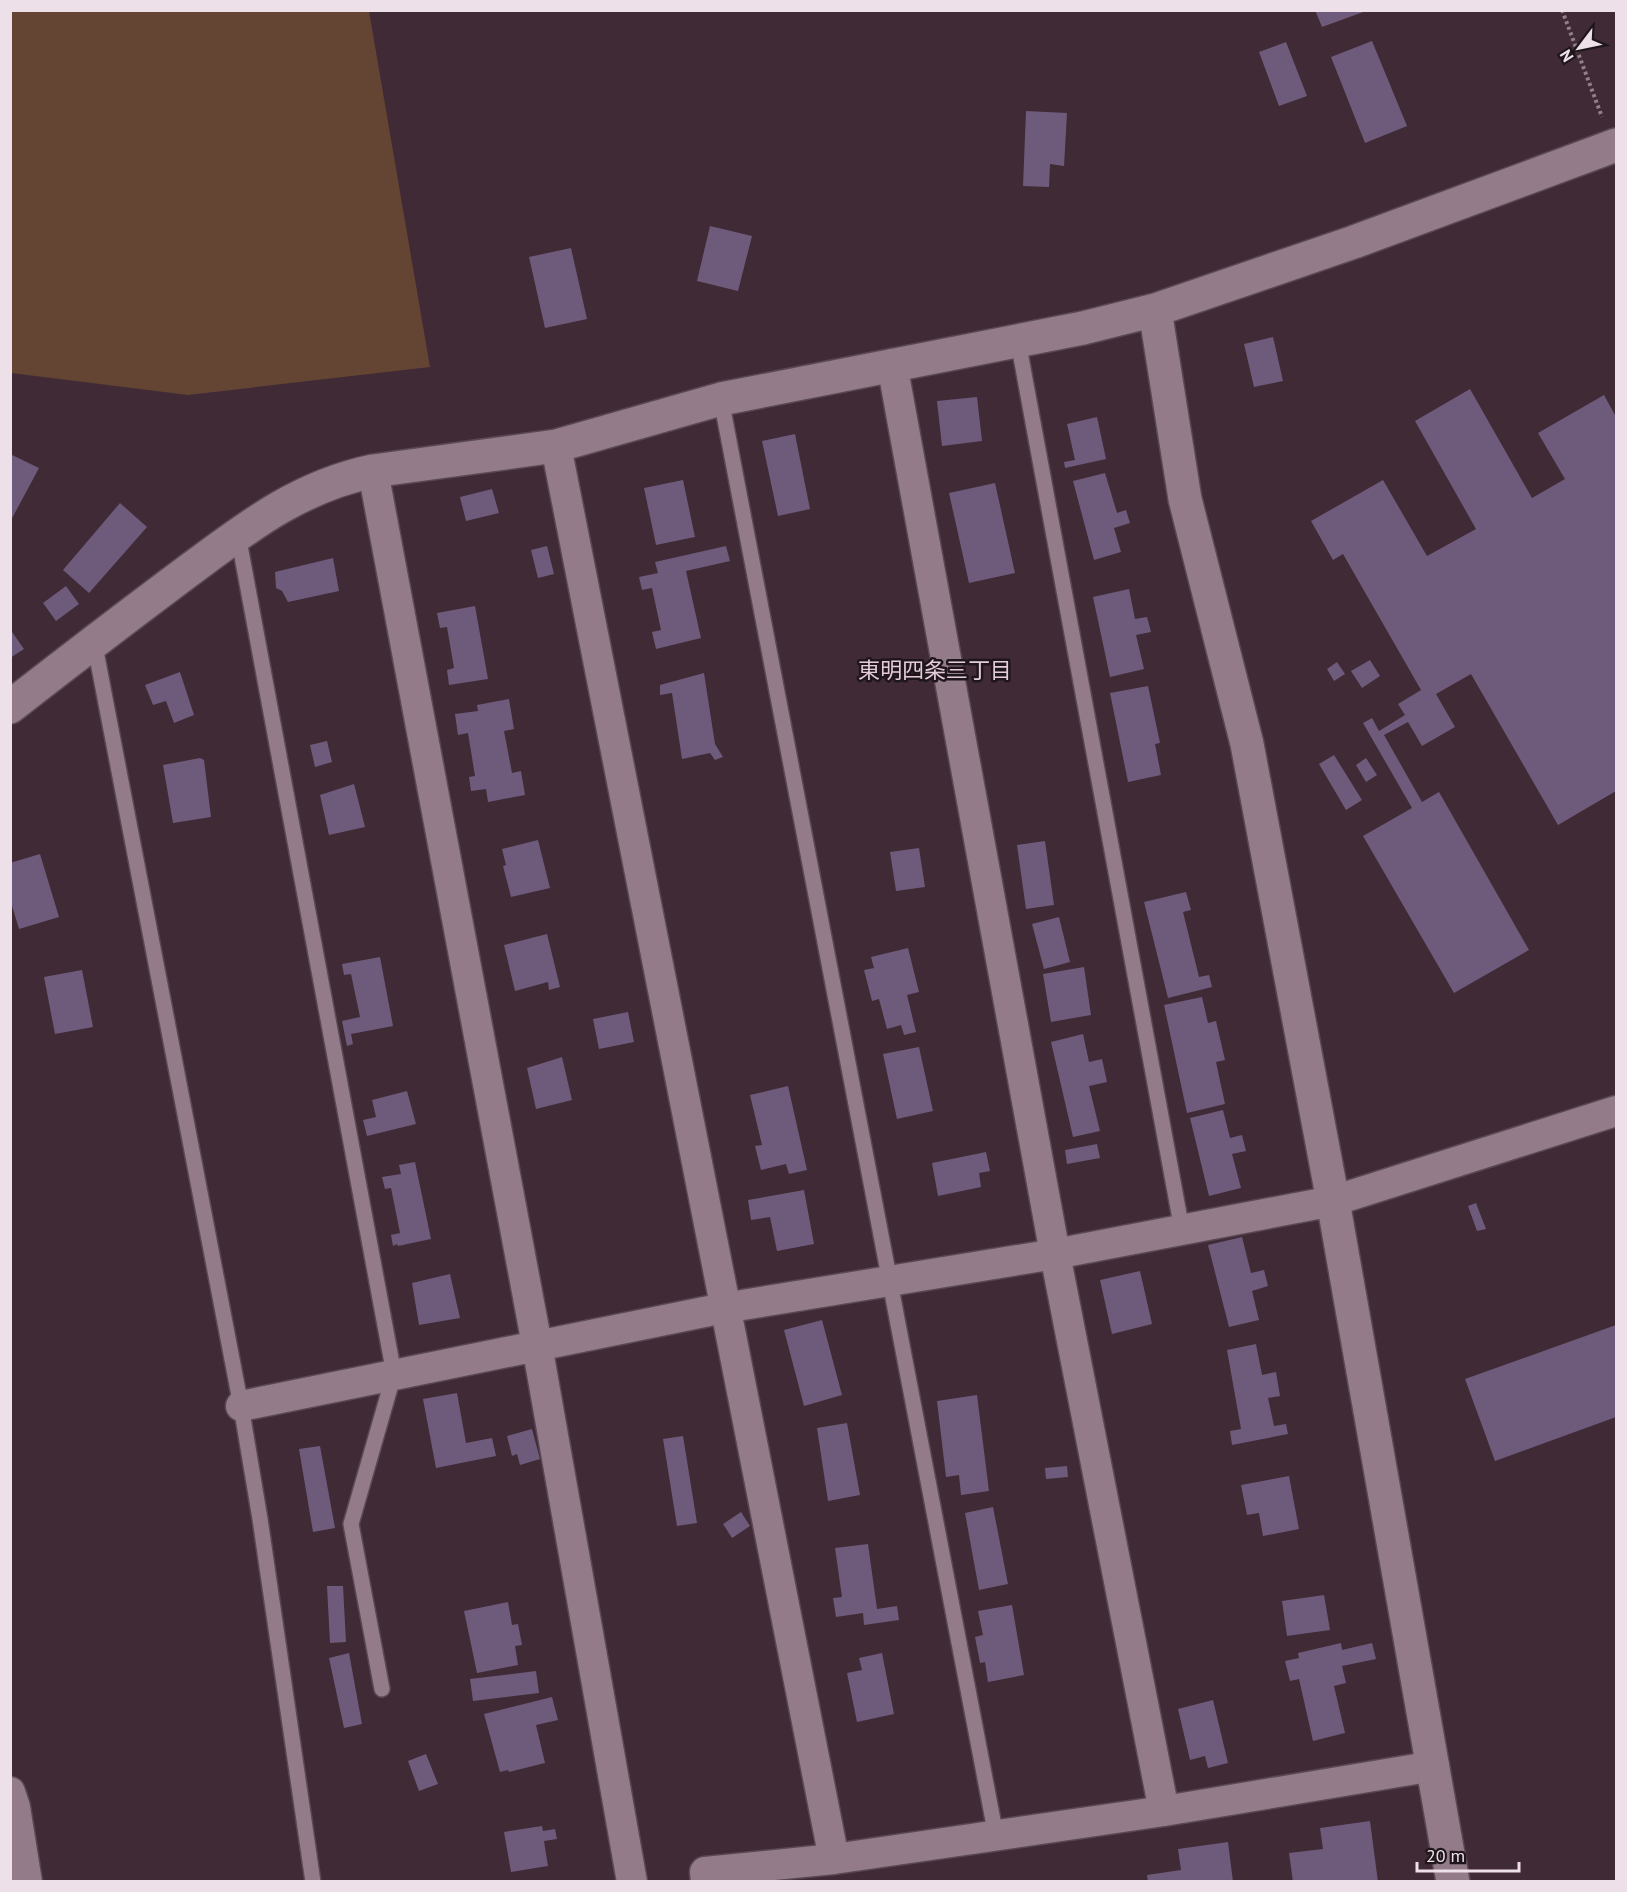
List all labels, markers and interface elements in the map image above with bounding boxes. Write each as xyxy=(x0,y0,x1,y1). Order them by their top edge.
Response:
north arrow xyxy=(1549,18,1609,78)
text: N xyxy=(1555,46,1578,66)
district label: 東明四条三丁目 xyxy=(858,656,1012,684)
scale bar xyxy=(1417,1835,1519,1873)
text: 20 m xyxy=(1426,1844,1465,1867)

